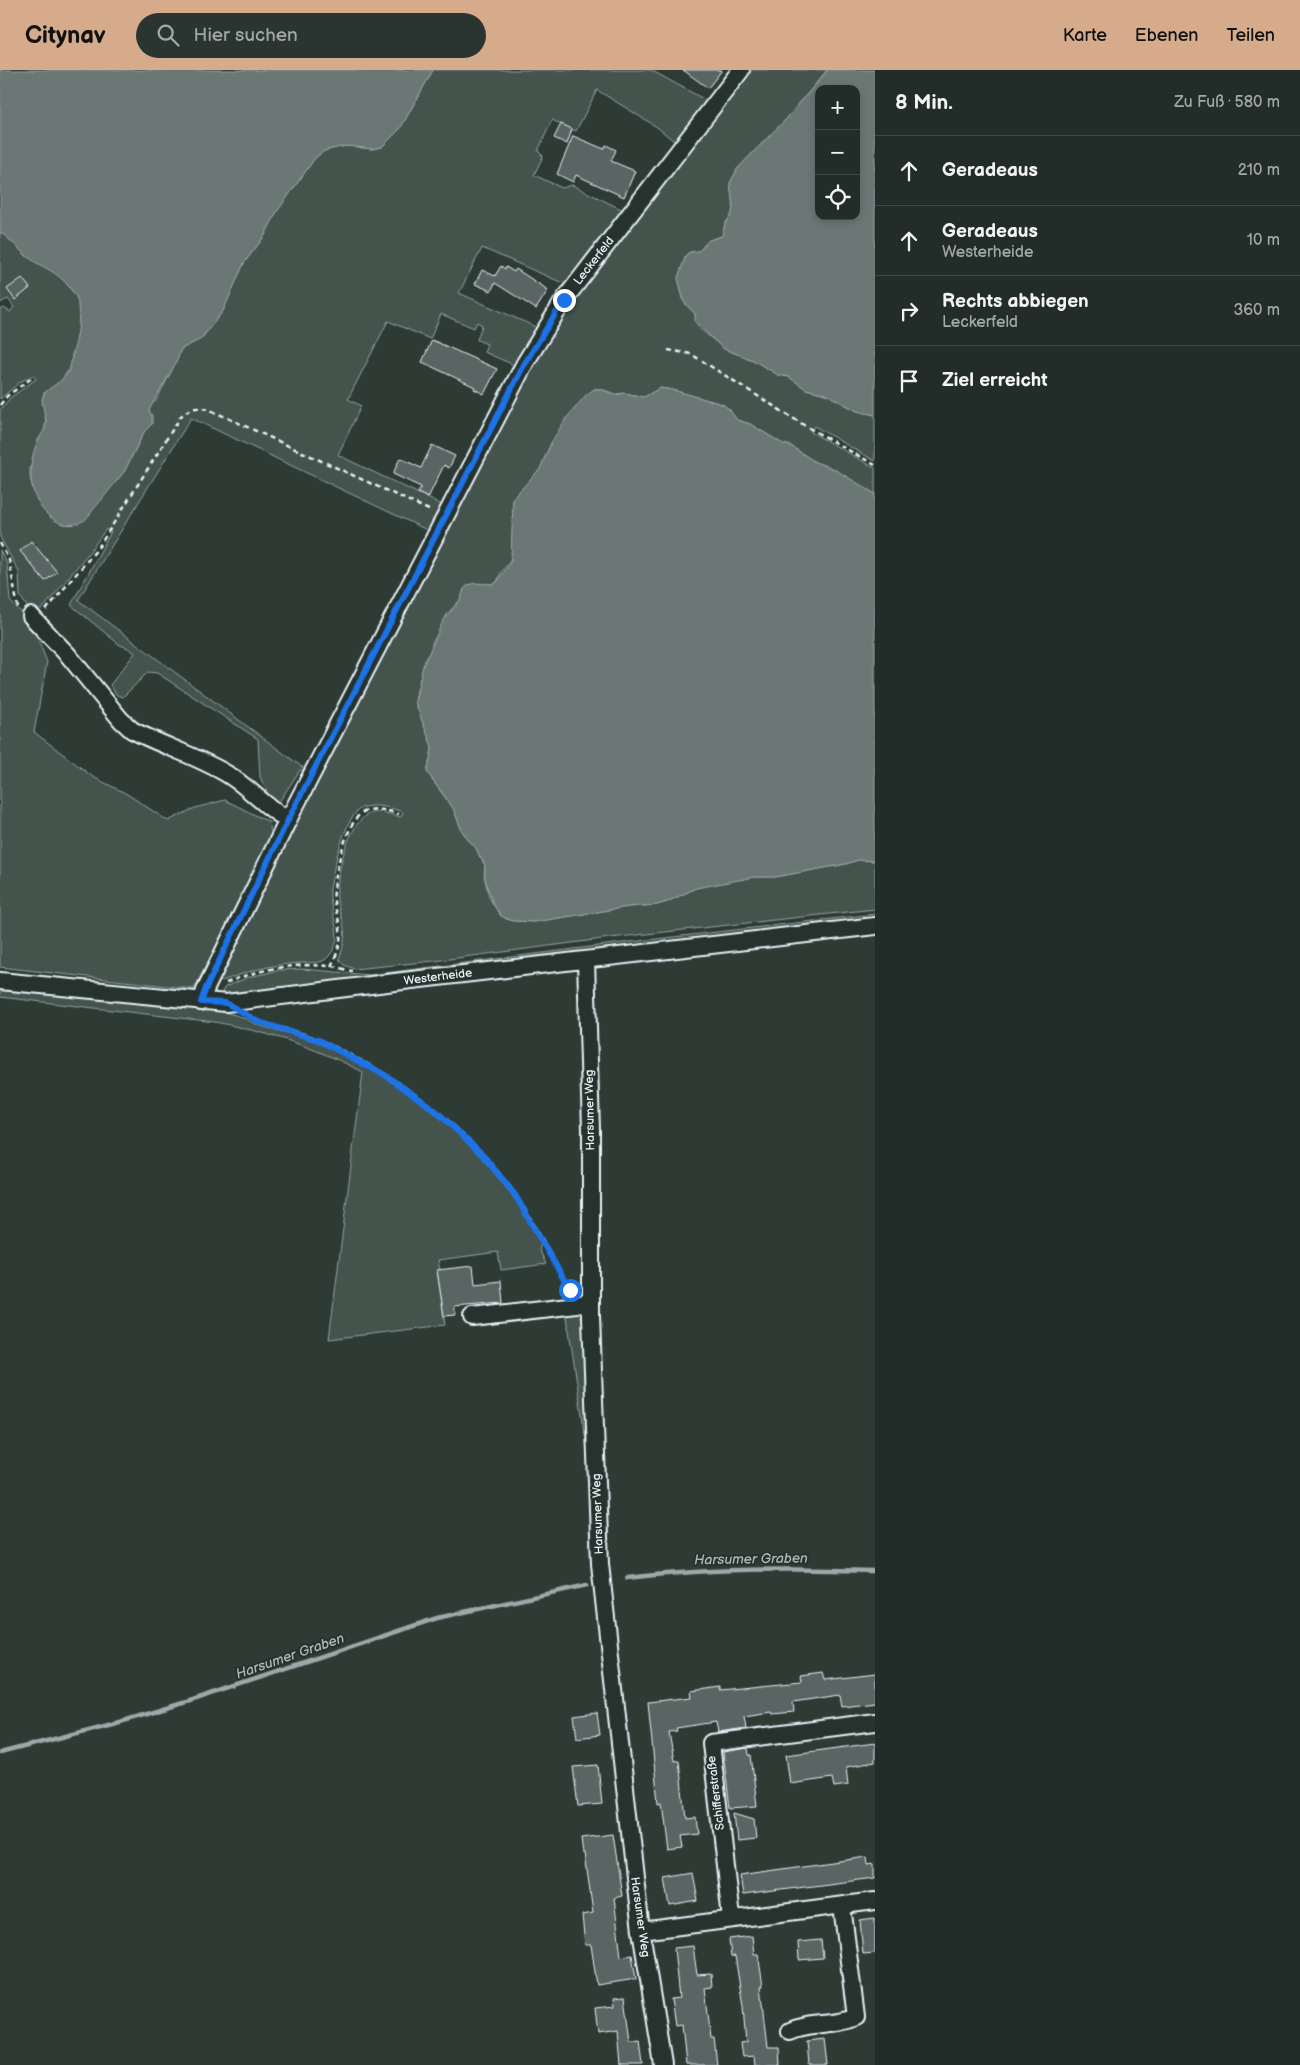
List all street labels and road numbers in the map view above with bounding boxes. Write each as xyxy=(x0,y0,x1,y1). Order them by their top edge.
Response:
street label: Leckerfeld xyxy=(571,234,618,288)
street label: Westerheide xyxy=(403,965,473,989)
street label: Harsumer Weg xyxy=(582,1069,598,1151)
street label: Harsumer Weg xyxy=(589,1473,607,1555)
street label: Schifferstraße xyxy=(704,1755,728,1831)
street label: Harsumer Weg xyxy=(627,1876,653,1958)

